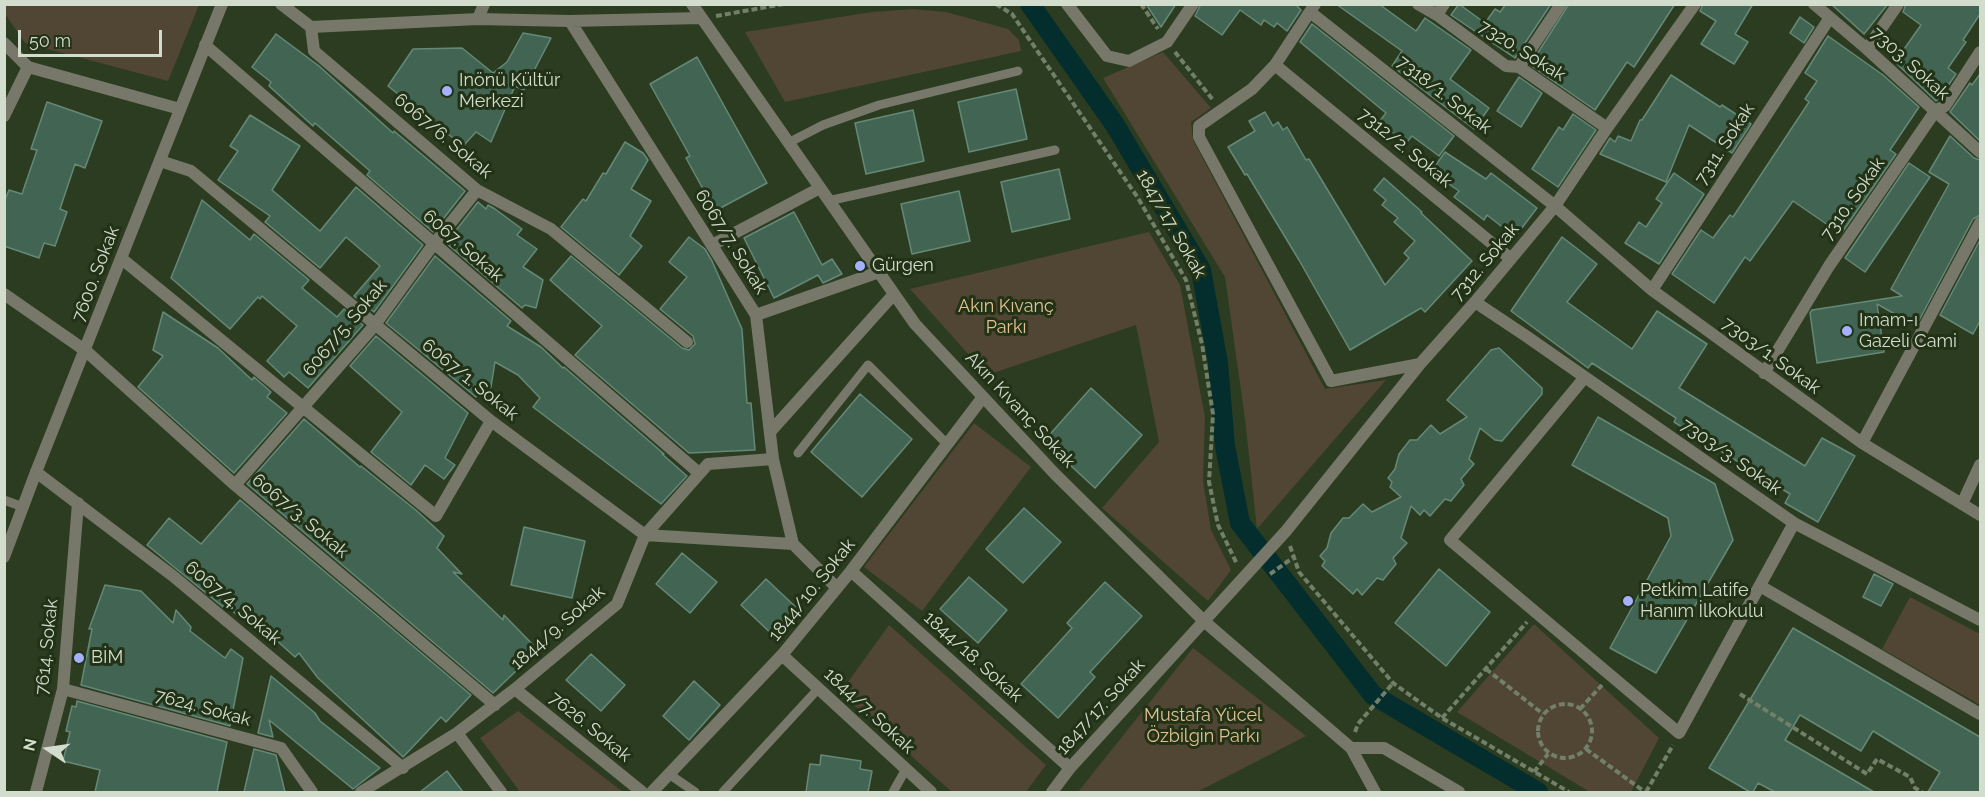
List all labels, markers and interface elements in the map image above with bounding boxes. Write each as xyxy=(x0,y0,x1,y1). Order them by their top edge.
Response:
street label: 7320. Sokak xyxy=(1475,16,1569,86)
scale bar xyxy=(21,18,165,56)
street label: 7303. Sokak xyxy=(1866,23,1954,105)
text: 50 m xyxy=(29,30,71,51)
street label: 7318/1. Sokak xyxy=(1392,51,1496,139)
place label: Inönü Kültür Merkezi xyxy=(459,70,560,112)
marker: Inönü Kültür Merkezi xyxy=(440,84,454,98)
street label: 6067/6. Sokak xyxy=(390,89,496,183)
street label: 7311. Sokak xyxy=(1691,99,1759,189)
street label: 7312/2. Sokak xyxy=(1354,104,1456,192)
street label: 7310. Sokak xyxy=(1816,153,1890,245)
street label: 1847/17. Sokak xyxy=(1131,166,1211,282)
street label: 6067/7. Sokak xyxy=(690,186,772,298)
street label: 6067. Sokak xyxy=(418,205,508,287)
street label: 7312. Sokak xyxy=(1446,219,1524,305)
street label: 7600. Sokak xyxy=(68,223,124,325)
place label: Gürgen xyxy=(872,255,934,277)
marker: Gürgen xyxy=(853,259,867,273)
street label: 6067/5. Sokak xyxy=(298,275,392,381)
park label: Akın Kıvanç Parkı xyxy=(958,296,1054,338)
place label: Imam-ı Gazeli Cami xyxy=(1859,310,1957,352)
street label: 7303/1. Sokak xyxy=(1718,313,1824,399)
marker: Imam-ı Gazeli Cami xyxy=(1840,324,1854,338)
street label: 6067/1. Sokak xyxy=(417,334,523,426)
street label: Akın Kıvanç Sokak xyxy=(961,347,1079,473)
street label: 7303/3. Sokak xyxy=(1676,414,1786,500)
street label: 6067/3. Sokak xyxy=(247,469,353,563)
street label: 1844/10. Sokak xyxy=(764,534,860,646)
street label: 6067/4. Sokak xyxy=(181,557,285,649)
place label: Petkim Latife Hanım İlkokulu xyxy=(1640,580,1763,622)
street label: 1844/9. Sokak xyxy=(507,581,609,675)
marker: Petkim Latife Hanım İlkokulu xyxy=(1621,594,1635,608)
street label: 7614. Sokak xyxy=(31,598,63,696)
street label: 1844/18. Sokak xyxy=(919,607,1027,707)
place label: BİM xyxy=(91,647,123,669)
marker: BİM xyxy=(72,651,86,665)
street label: 1847/17. Sokak xyxy=(1052,655,1150,759)
street label: 1844/7. Sokak xyxy=(819,664,919,758)
street label: 7624. Sokak xyxy=(153,685,253,731)
street label: 7626. Sokak xyxy=(545,687,635,767)
park label: Mustafa Yücel Özbilgin Parkı xyxy=(1144,705,1262,748)
north arrow xyxy=(18,719,78,779)
text: N xyxy=(19,737,41,753)

